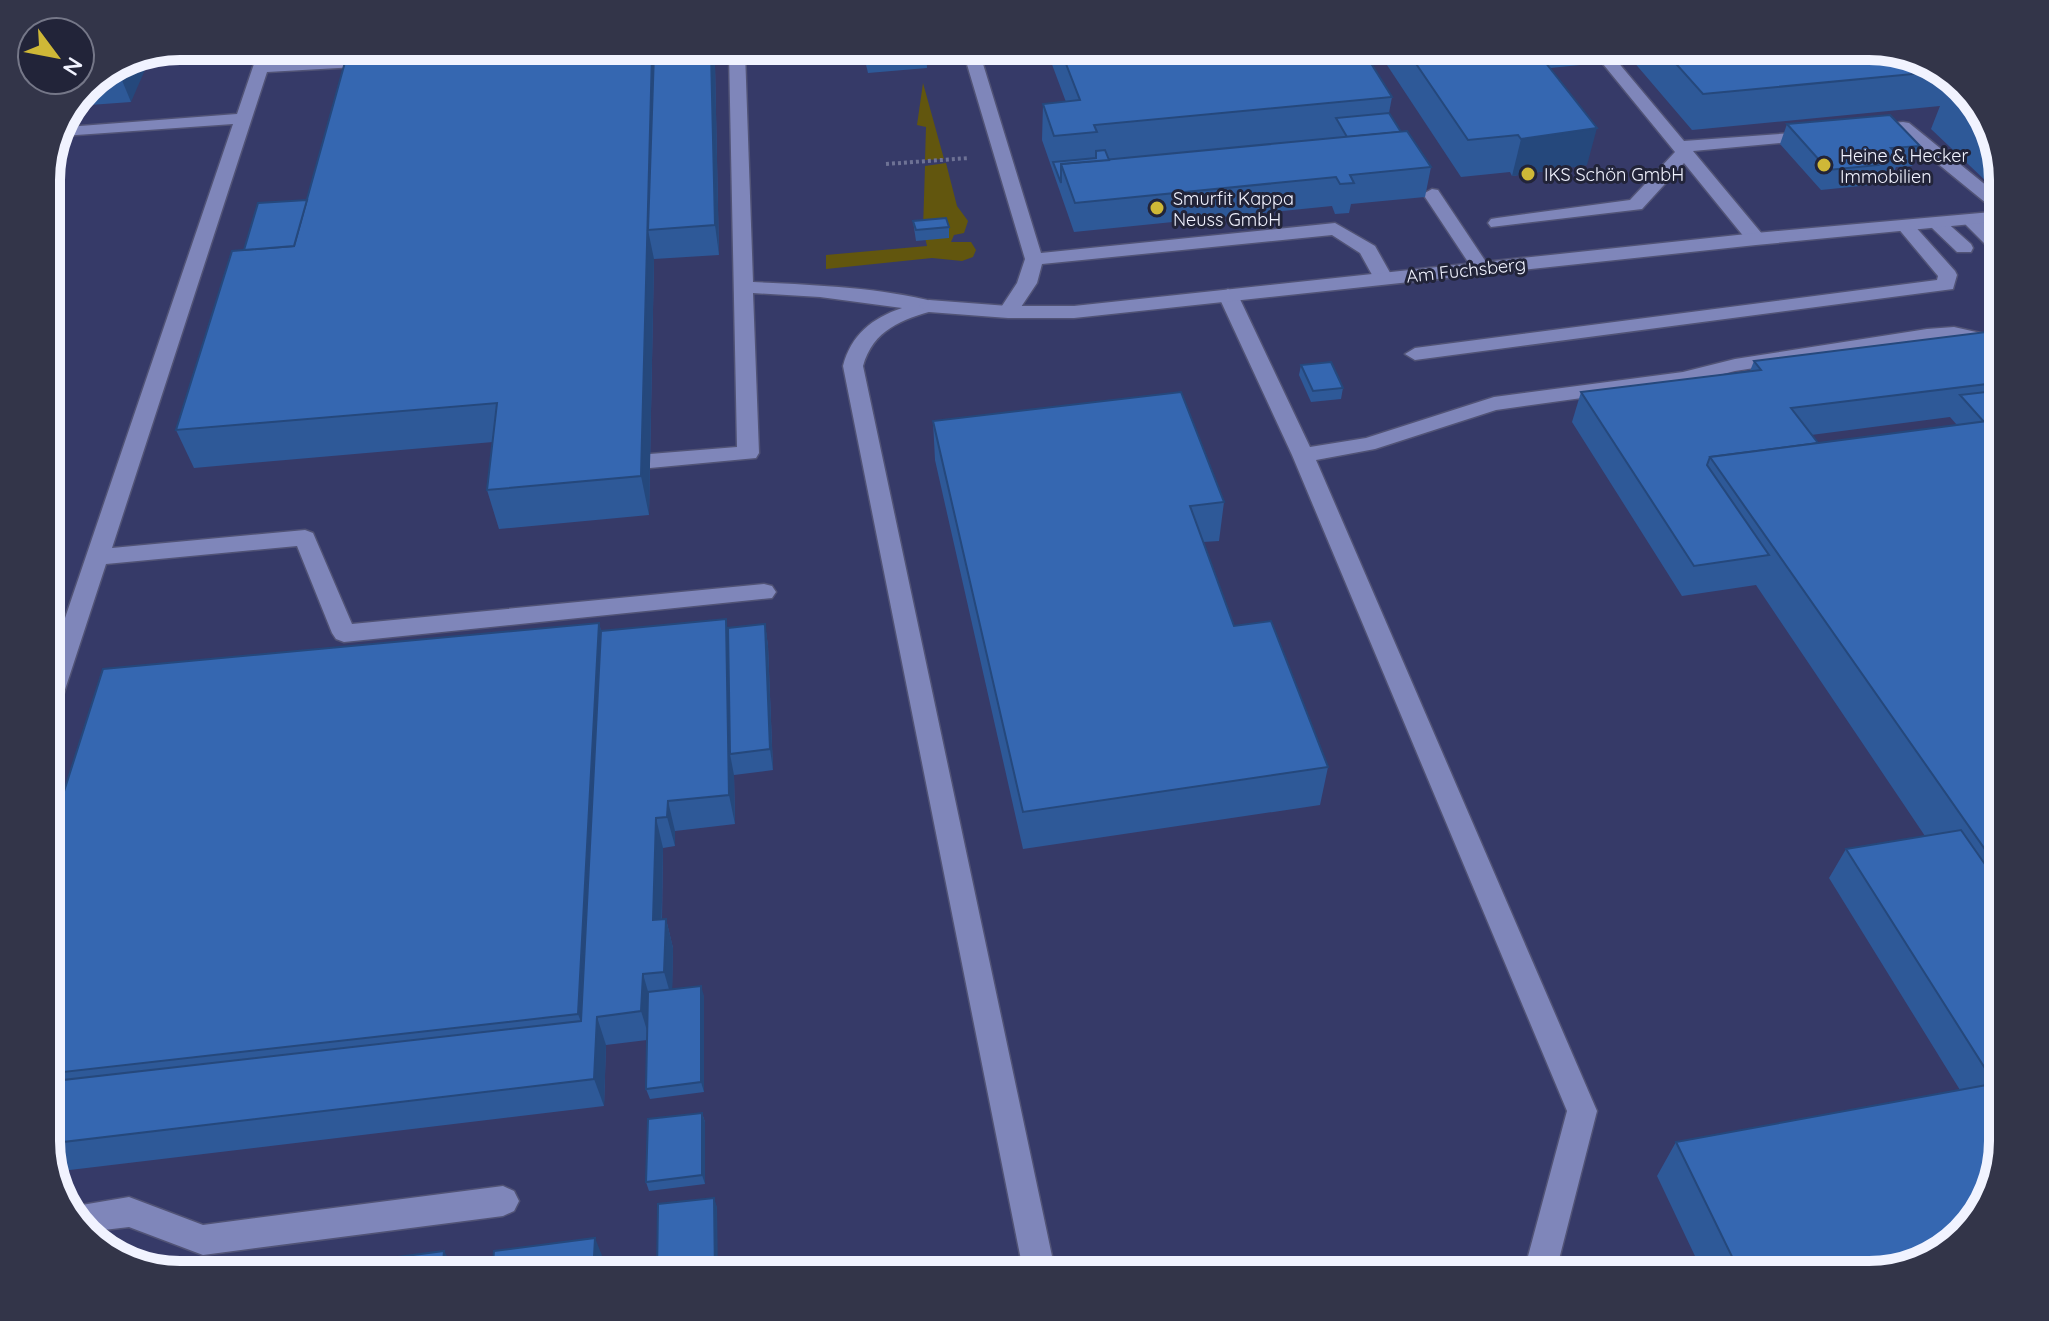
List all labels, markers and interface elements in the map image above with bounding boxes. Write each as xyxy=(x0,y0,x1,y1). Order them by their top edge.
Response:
north arrow xyxy=(16,16,96,96)
text: N xyxy=(57,52,89,81)
place label: Heine & Hecker Immobilien xyxy=(1840,144,1968,188)
marker: Heine & Hecker Immobilien xyxy=(1815,156,1833,174)
place label: IKS Schön GmbH xyxy=(1544,163,1684,186)
marker: IKS Schön GmbH xyxy=(1519,165,1537,183)
place label: Smurfit Kappa Neuss GmbH xyxy=(1173,187,1294,231)
marker: Smurfit Kappa Neuss GmbH xyxy=(1148,199,1166,217)
street label: Am Fuchsberg xyxy=(1405,252,1527,288)

